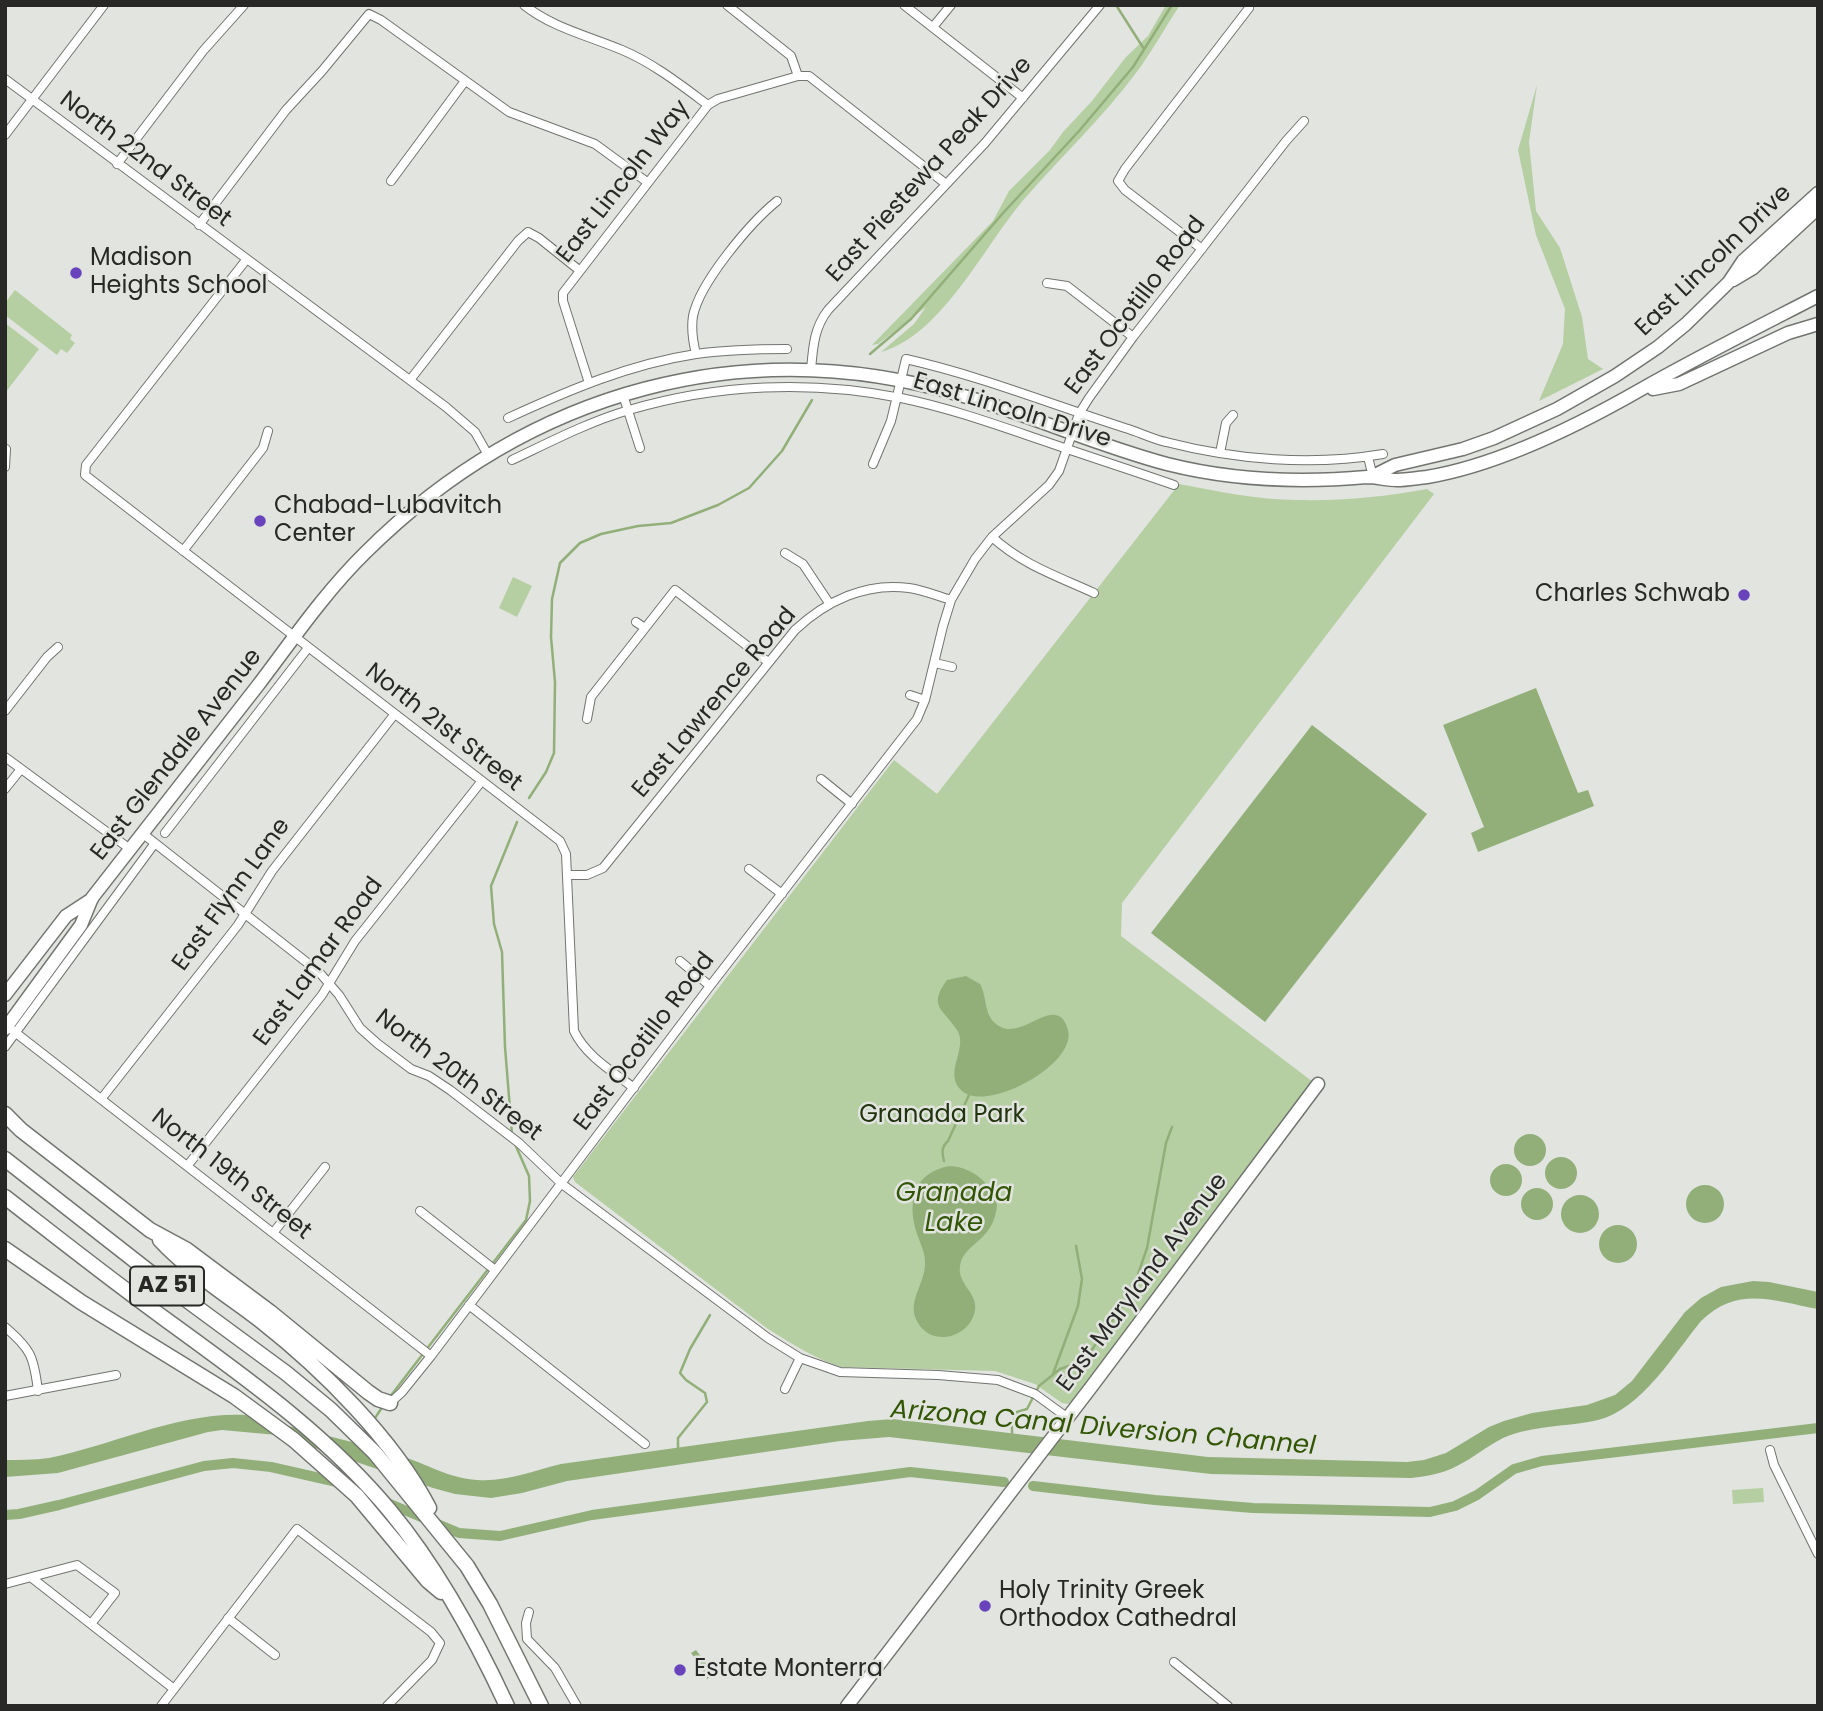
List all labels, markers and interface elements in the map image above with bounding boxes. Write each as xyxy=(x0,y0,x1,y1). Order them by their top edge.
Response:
street label: East Piestewa Peak Drive xyxy=(821,51,1039,289)
street label: North 22nd Street xyxy=(53,86,237,234)
street label: East Lincoln Way xyxy=(552,95,696,269)
street label: East Lincoln Drive xyxy=(1630,179,1798,343)
street label: East Ocotillo Road xyxy=(1060,211,1212,401)
place label: Madison Heights School xyxy=(90,245,267,301)
marker: Madison Heights School xyxy=(68,265,84,281)
street label: East Lincoln Drive xyxy=(909,367,1115,455)
place label: Chabad-Lubavitch Center xyxy=(274,493,502,549)
marker: Chabad-Lubavitch Center xyxy=(252,513,268,529)
place label: Charles Schwab xyxy=(1535,581,1730,609)
marker: Charles Schwab xyxy=(1736,587,1752,603)
street label: East Lawrence Road xyxy=(627,602,803,804)
street label: East Glendale Avenue xyxy=(85,643,269,867)
street label: North 21st Street xyxy=(359,658,527,798)
street label: East Flynn Lane xyxy=(167,813,297,977)
street label: East Lamar Road xyxy=(248,872,390,1052)
street label: East Ocotillo Road xyxy=(569,947,721,1137)
street label: North 20th Street xyxy=(369,1004,547,1148)
park label: Granada Park xyxy=(859,1102,1025,1130)
street label: North 19th Street xyxy=(145,1104,317,1246)
street label: East Maryland Avenue xyxy=(1052,1168,1234,1398)
water label: Granada Lake xyxy=(896,1178,1012,1240)
road number: AZ 51 xyxy=(130,1266,204,1306)
water label: Arizona Canal Diversion Channel xyxy=(889,1395,1317,1463)
place label: Holy Trinity Greek Orthodox Cathedral xyxy=(999,1578,1237,1634)
marker: Holy Trinity Greek Orthodox Cathedral xyxy=(977,1598,993,1614)
place label: Estate Monterra xyxy=(694,1656,883,1684)
marker: Estate Monterra xyxy=(672,1662,688,1678)

